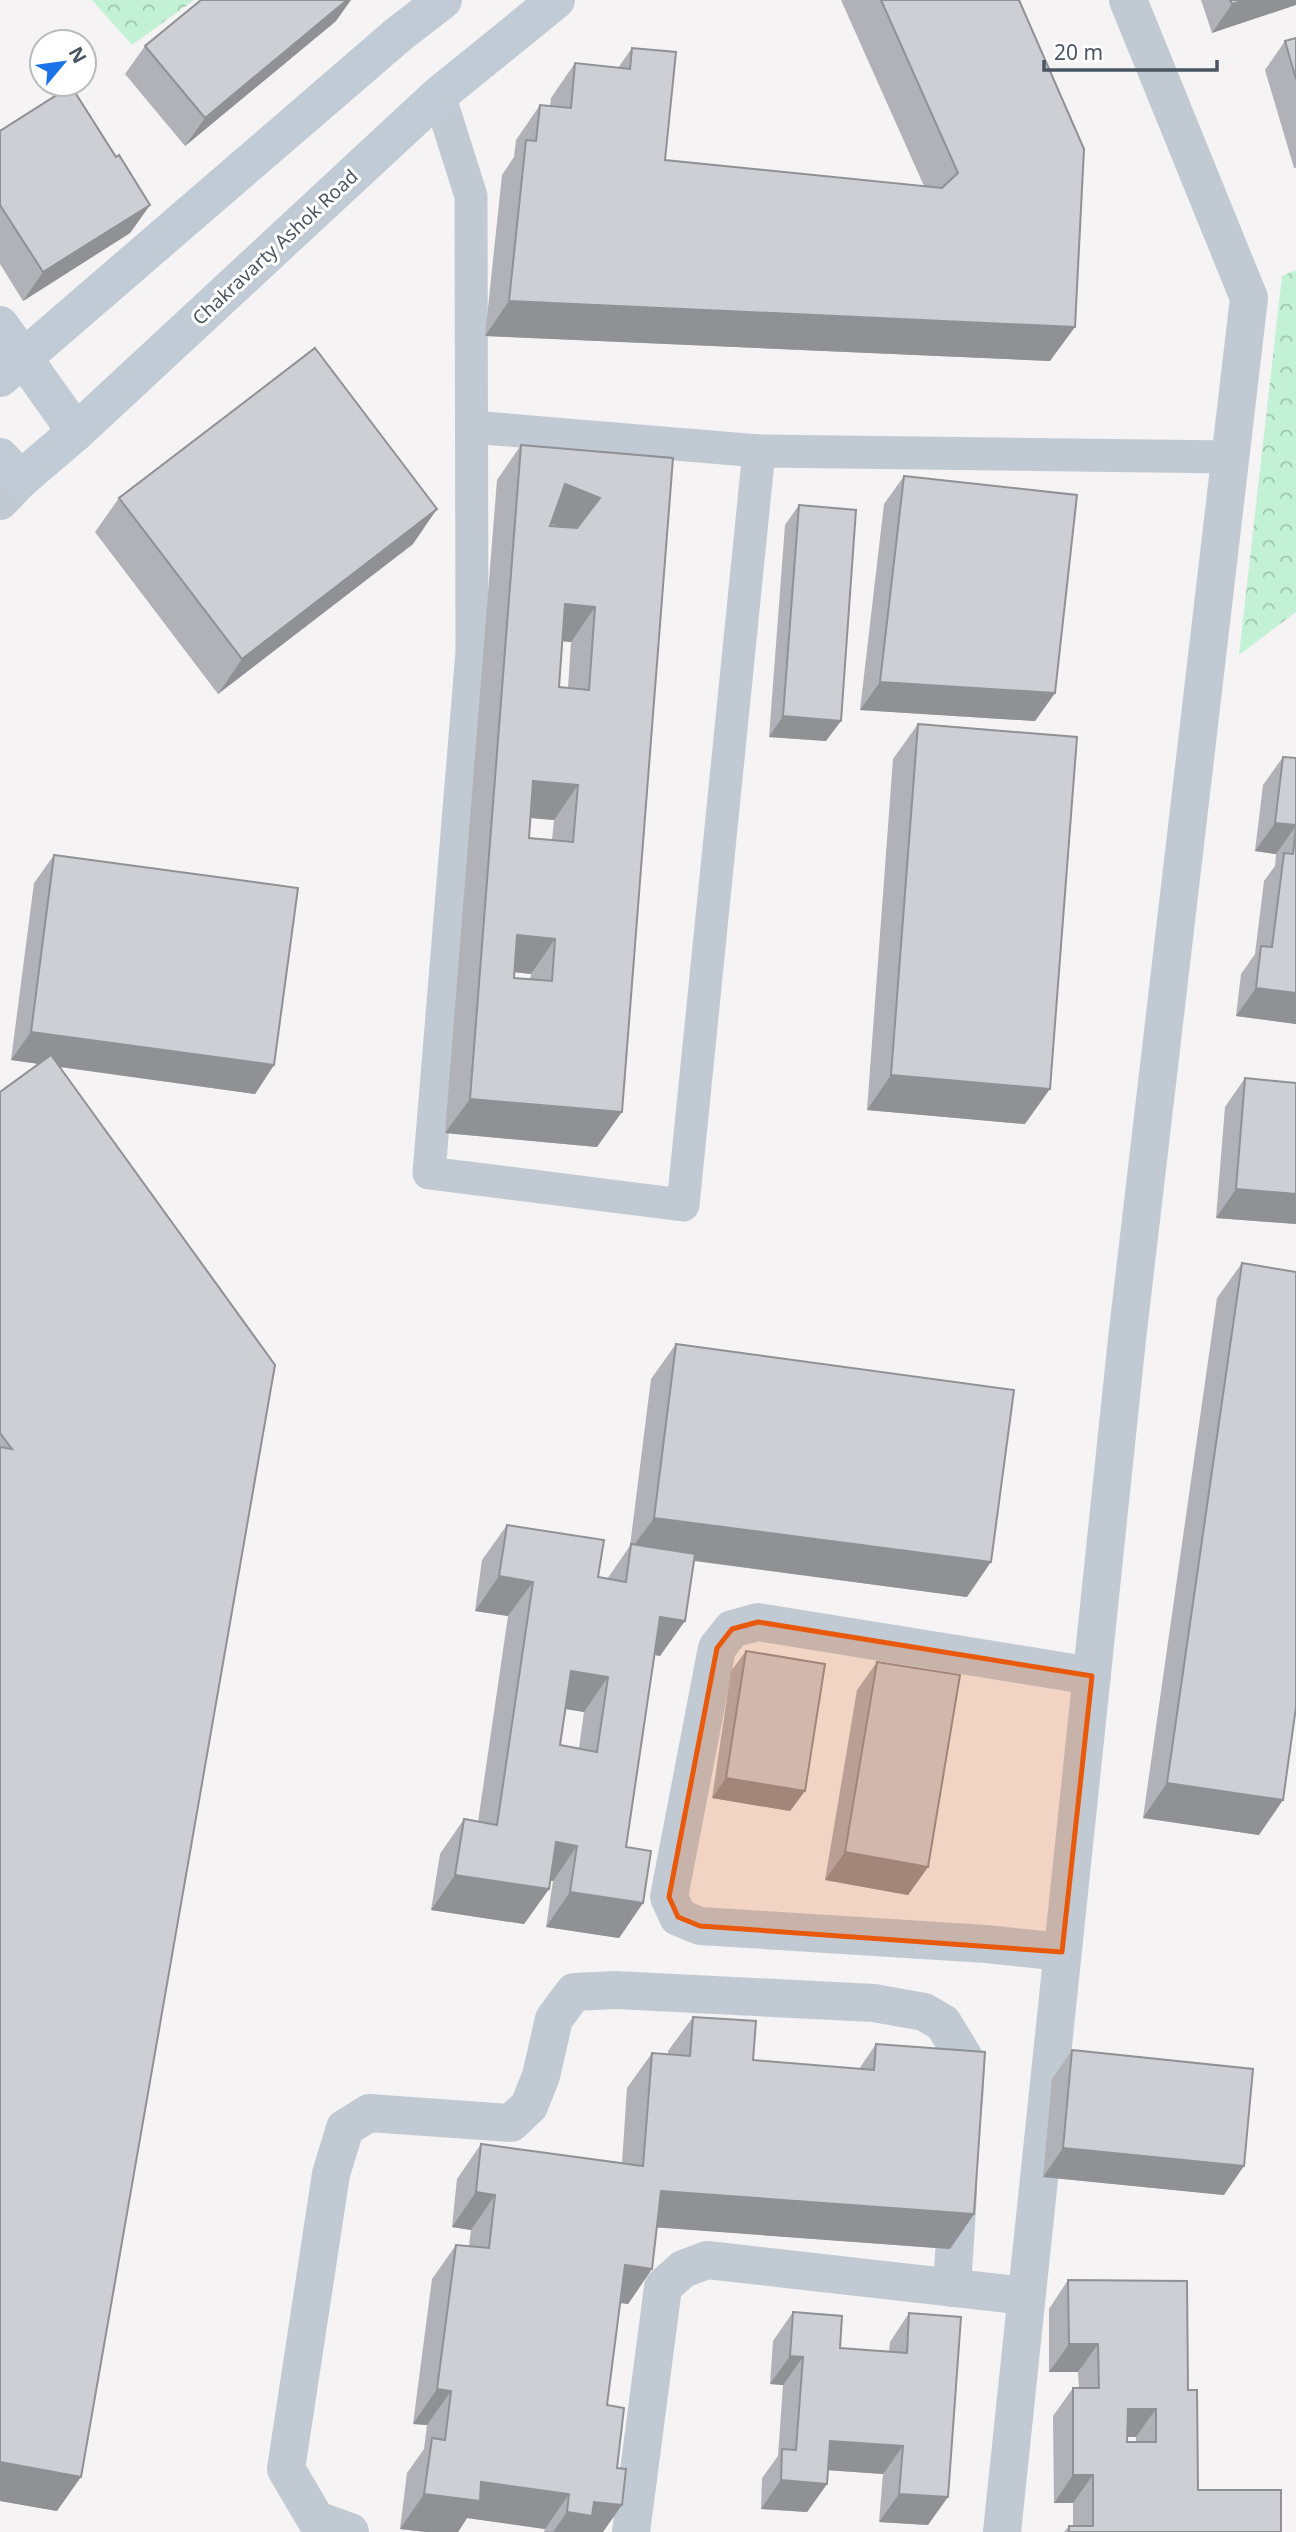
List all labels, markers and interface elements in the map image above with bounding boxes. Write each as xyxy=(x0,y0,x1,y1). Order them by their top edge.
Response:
north arrow xyxy=(28,28,98,98)
scale bar xyxy=(1044,28,1217,72)
text: 20 m xyxy=(1054,38,1103,66)
text: N xyxy=(63,42,93,68)
street label: Chakravarty Ashok Road xyxy=(187,163,363,331)

